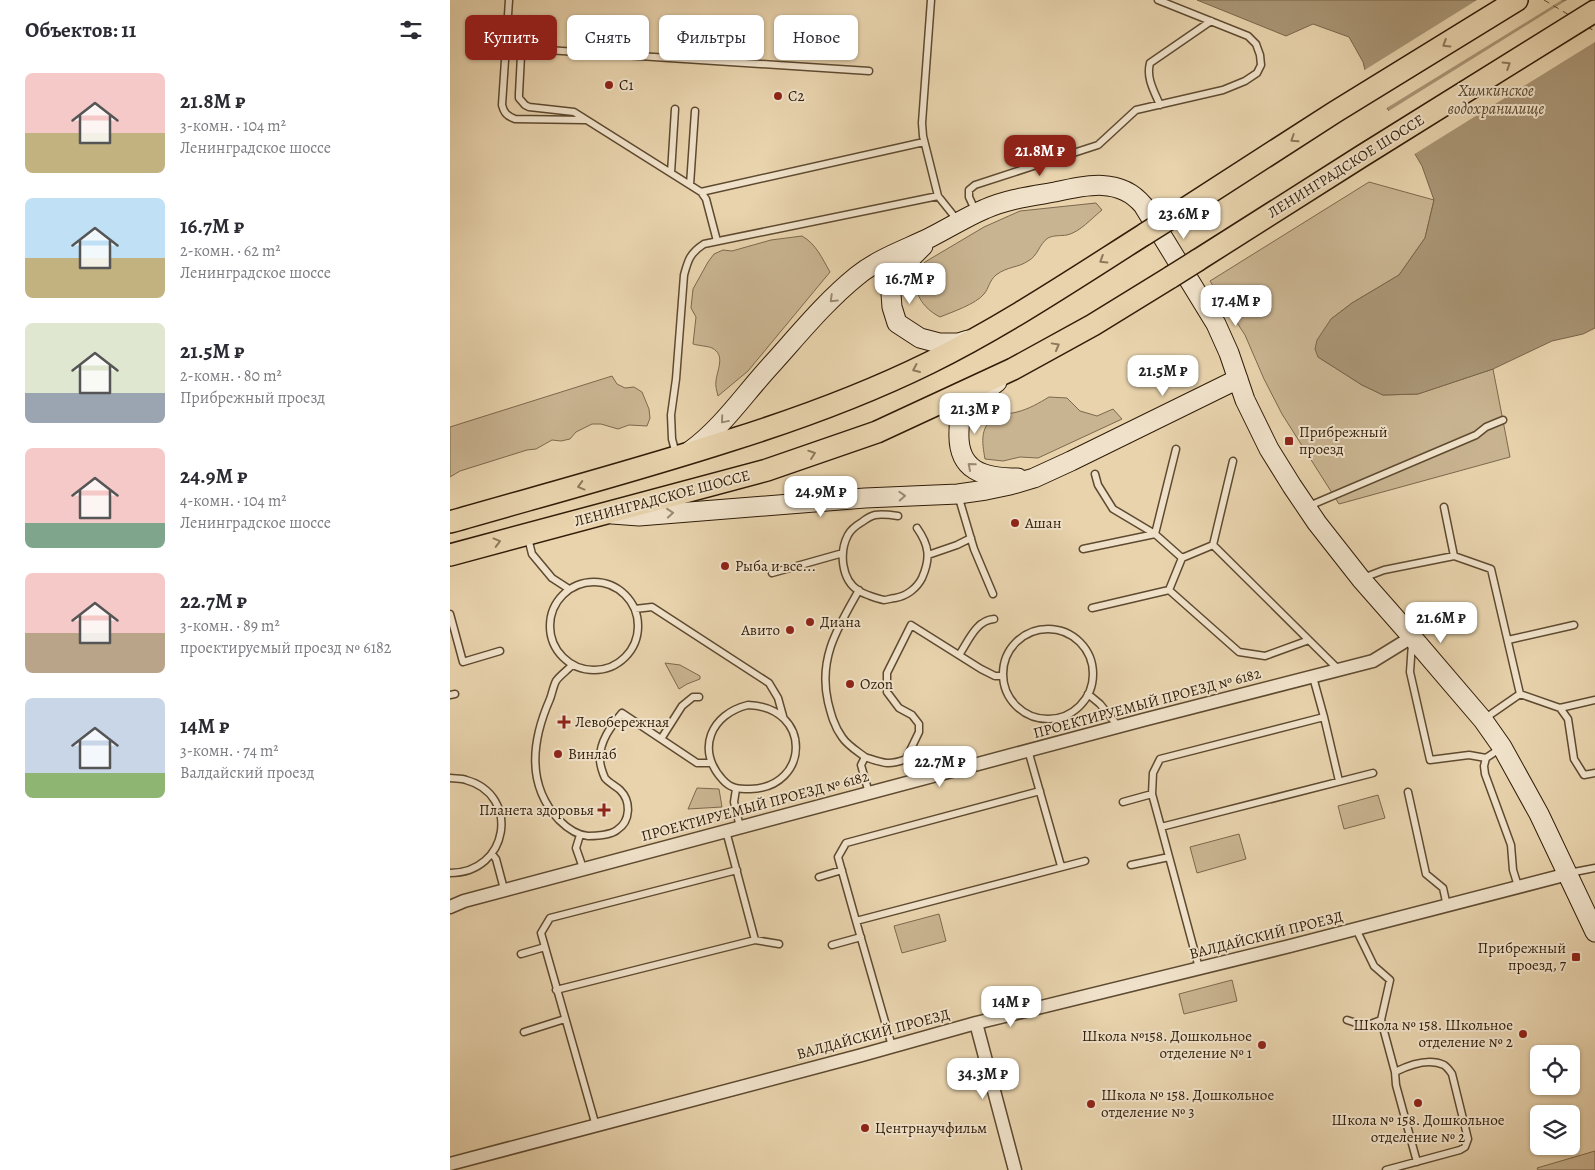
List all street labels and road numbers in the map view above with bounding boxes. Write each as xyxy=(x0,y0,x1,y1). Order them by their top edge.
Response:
street label: ЛЕНИНГРАДСКОЕ ШОССЕ xyxy=(1264,110,1428,222)
street label: ЛЕНИНГРАДСКОЕ ШОССЕ xyxy=(572,465,752,531)
street label: ПРОЕКТИРУЕМЫЙ ПРОЕЗД № 6182 xyxy=(1031,663,1263,743)
street label: ПРОЕКТИРУЕМЫЙ ПРОЕЗД № 6182 xyxy=(639,766,871,846)
street label: ВАЛДАЙСКИЙ ПРОЕЗД xyxy=(1187,906,1345,964)
street label: ВАЛДАЙСКИЙ ПРОЕЗД xyxy=(794,1004,952,1064)

